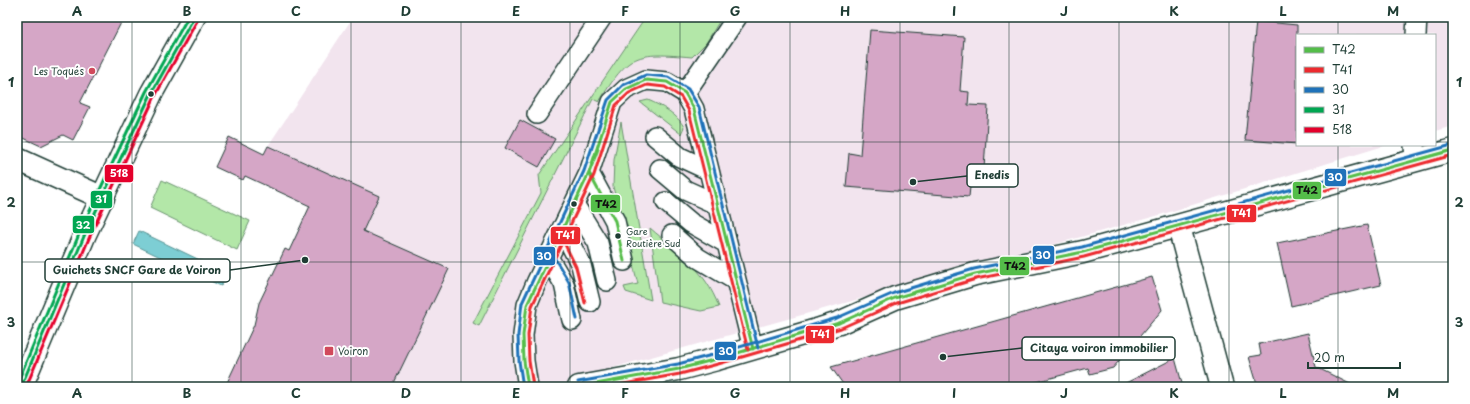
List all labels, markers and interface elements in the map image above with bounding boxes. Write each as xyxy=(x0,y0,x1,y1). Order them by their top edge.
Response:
text: A xyxy=(72,1,82,20)
text: B xyxy=(183,1,192,20)
text: C xyxy=(291,1,301,20)
text: D xyxy=(401,1,411,20)
text: E xyxy=(512,1,520,20)
text: F xyxy=(621,1,629,20)
text: G xyxy=(730,1,740,20)
text: H xyxy=(840,1,850,20)
text: I xyxy=(952,1,956,20)
text: J xyxy=(1060,1,1068,20)
text: K xyxy=(1169,1,1179,20)
text: L xyxy=(1279,1,1287,20)
text: M xyxy=(1387,1,1399,20)
legend xyxy=(1296,34,1436,146)
text: T42 xyxy=(1332,40,1356,58)
text: T41 xyxy=(1332,60,1352,78)
place label: Les Toqués xyxy=(34,63,84,78)
marker: Les Toqués xyxy=(87,66,97,76)
text: 1 xyxy=(8,72,14,91)
text: 1 xyxy=(1456,72,1462,91)
text: 30 xyxy=(1332,80,1349,98)
unlabelled marker xyxy=(146,89,156,99)
text: 31 xyxy=(1332,100,1345,118)
text: 518 xyxy=(1332,120,1352,138)
line badge: 518 xyxy=(104,164,134,183)
text: 518 xyxy=(110,164,128,181)
callout: Enedis xyxy=(967,164,1018,187)
text: Enedis xyxy=(975,166,1009,183)
line badge: 30 xyxy=(1324,168,1347,187)
text: 30 xyxy=(1327,168,1343,185)
line badge: T42 xyxy=(1292,181,1322,200)
text: T42 xyxy=(1296,181,1318,198)
line badge: 31 xyxy=(90,190,113,209)
text: 31 xyxy=(95,190,107,207)
text: 2 xyxy=(6,192,16,211)
text: 2 xyxy=(1454,192,1464,211)
line badge: T42 xyxy=(590,194,621,213)
text: T42 xyxy=(595,195,617,212)
unlabelled marker xyxy=(569,199,579,209)
line badge: T41 xyxy=(1226,204,1257,223)
text: T41 xyxy=(1231,204,1251,221)
line badge: 32 xyxy=(72,215,95,234)
text: 32 xyxy=(76,216,91,233)
place label: Gare Routière Sud xyxy=(626,224,681,250)
line badge: T41 xyxy=(550,226,581,245)
text: T41 xyxy=(555,226,575,243)
marker: Gare Routière Sud xyxy=(613,231,623,241)
line badge: 30 xyxy=(1032,245,1055,265)
line badge: 30 xyxy=(533,246,556,266)
text: 30 xyxy=(1035,246,1051,263)
text: 30 xyxy=(536,247,552,264)
line badge: T42 xyxy=(999,256,1030,276)
text: T42 xyxy=(1004,257,1026,274)
callout: Guichets SNCF Gare de Voiron xyxy=(45,259,230,282)
text: Guichets SNCF Gare de Voiron xyxy=(53,261,221,278)
text: 3 xyxy=(7,312,16,331)
text: 3 xyxy=(1455,312,1464,331)
line badge: T41 xyxy=(805,325,835,344)
text: T41 xyxy=(810,325,830,342)
callout: Citaya voiron immobilier xyxy=(1022,337,1175,360)
text: Citaya voiron immobilier xyxy=(1030,339,1168,356)
line badge: 30 xyxy=(714,341,737,361)
text: 30 xyxy=(718,342,734,359)
place label: Voiron xyxy=(338,343,368,358)
scale bar xyxy=(1308,344,1400,370)
marker: Voiron xyxy=(323,345,335,357)
text: 20 m xyxy=(1314,348,1345,366)
text: A xyxy=(72,383,82,402)
text: B xyxy=(183,383,192,402)
text: C xyxy=(291,383,301,402)
text: D xyxy=(401,383,411,402)
text: E xyxy=(512,383,520,402)
text: F xyxy=(621,383,629,402)
text: G xyxy=(730,383,740,402)
text: H xyxy=(840,383,850,402)
text: I xyxy=(952,383,956,402)
text: J xyxy=(1060,383,1068,402)
text: K xyxy=(1169,383,1179,402)
text: L xyxy=(1279,383,1287,402)
text: M xyxy=(1387,383,1399,402)

